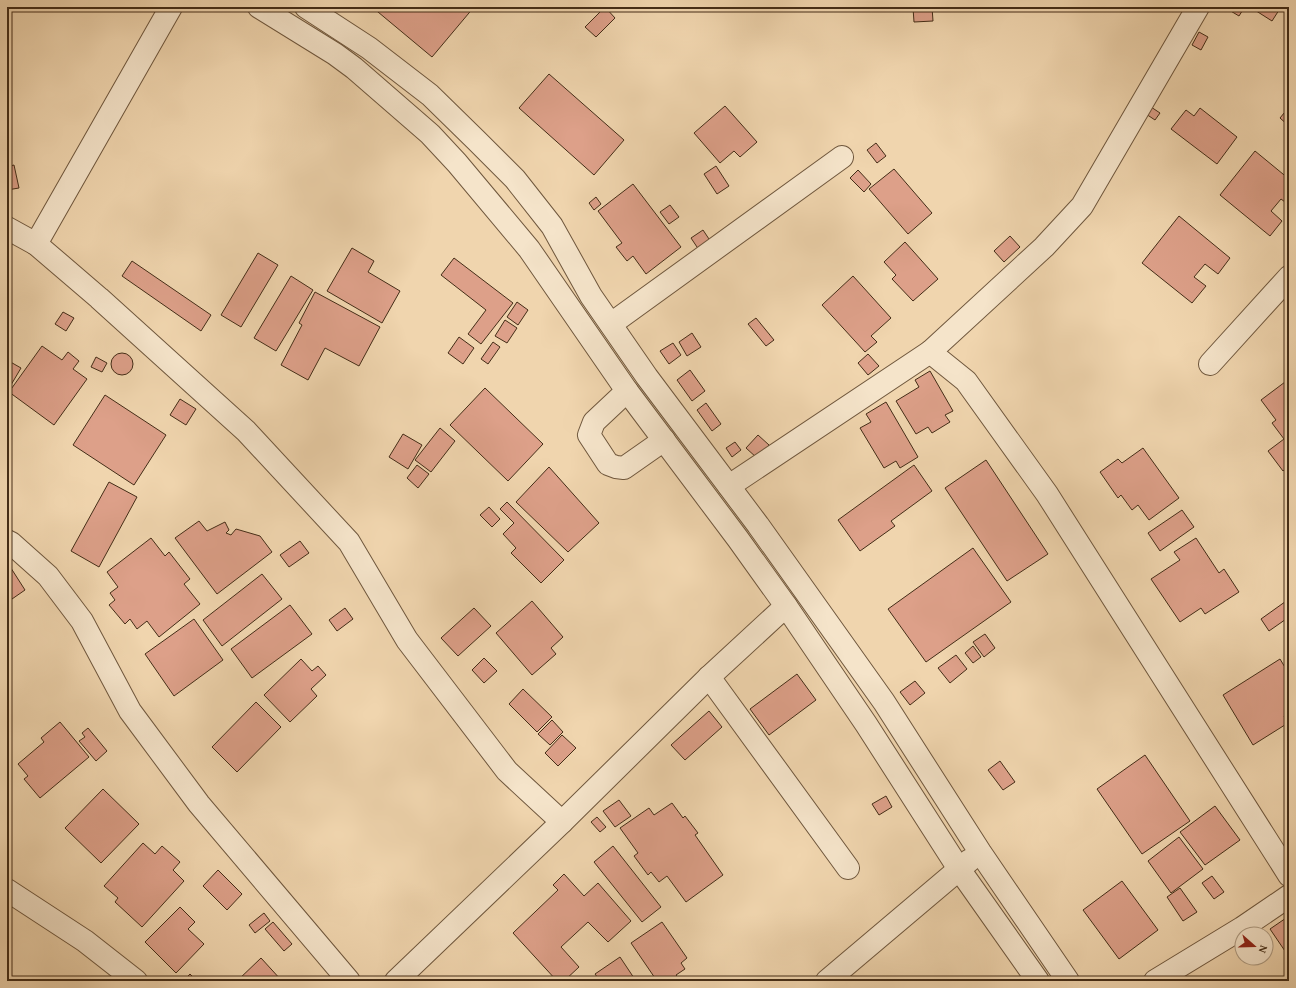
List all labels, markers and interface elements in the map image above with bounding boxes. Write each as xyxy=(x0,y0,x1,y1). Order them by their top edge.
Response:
north arrow xyxy=(1234,926,1274,966)
text: N xyxy=(1254,943,1272,956)

